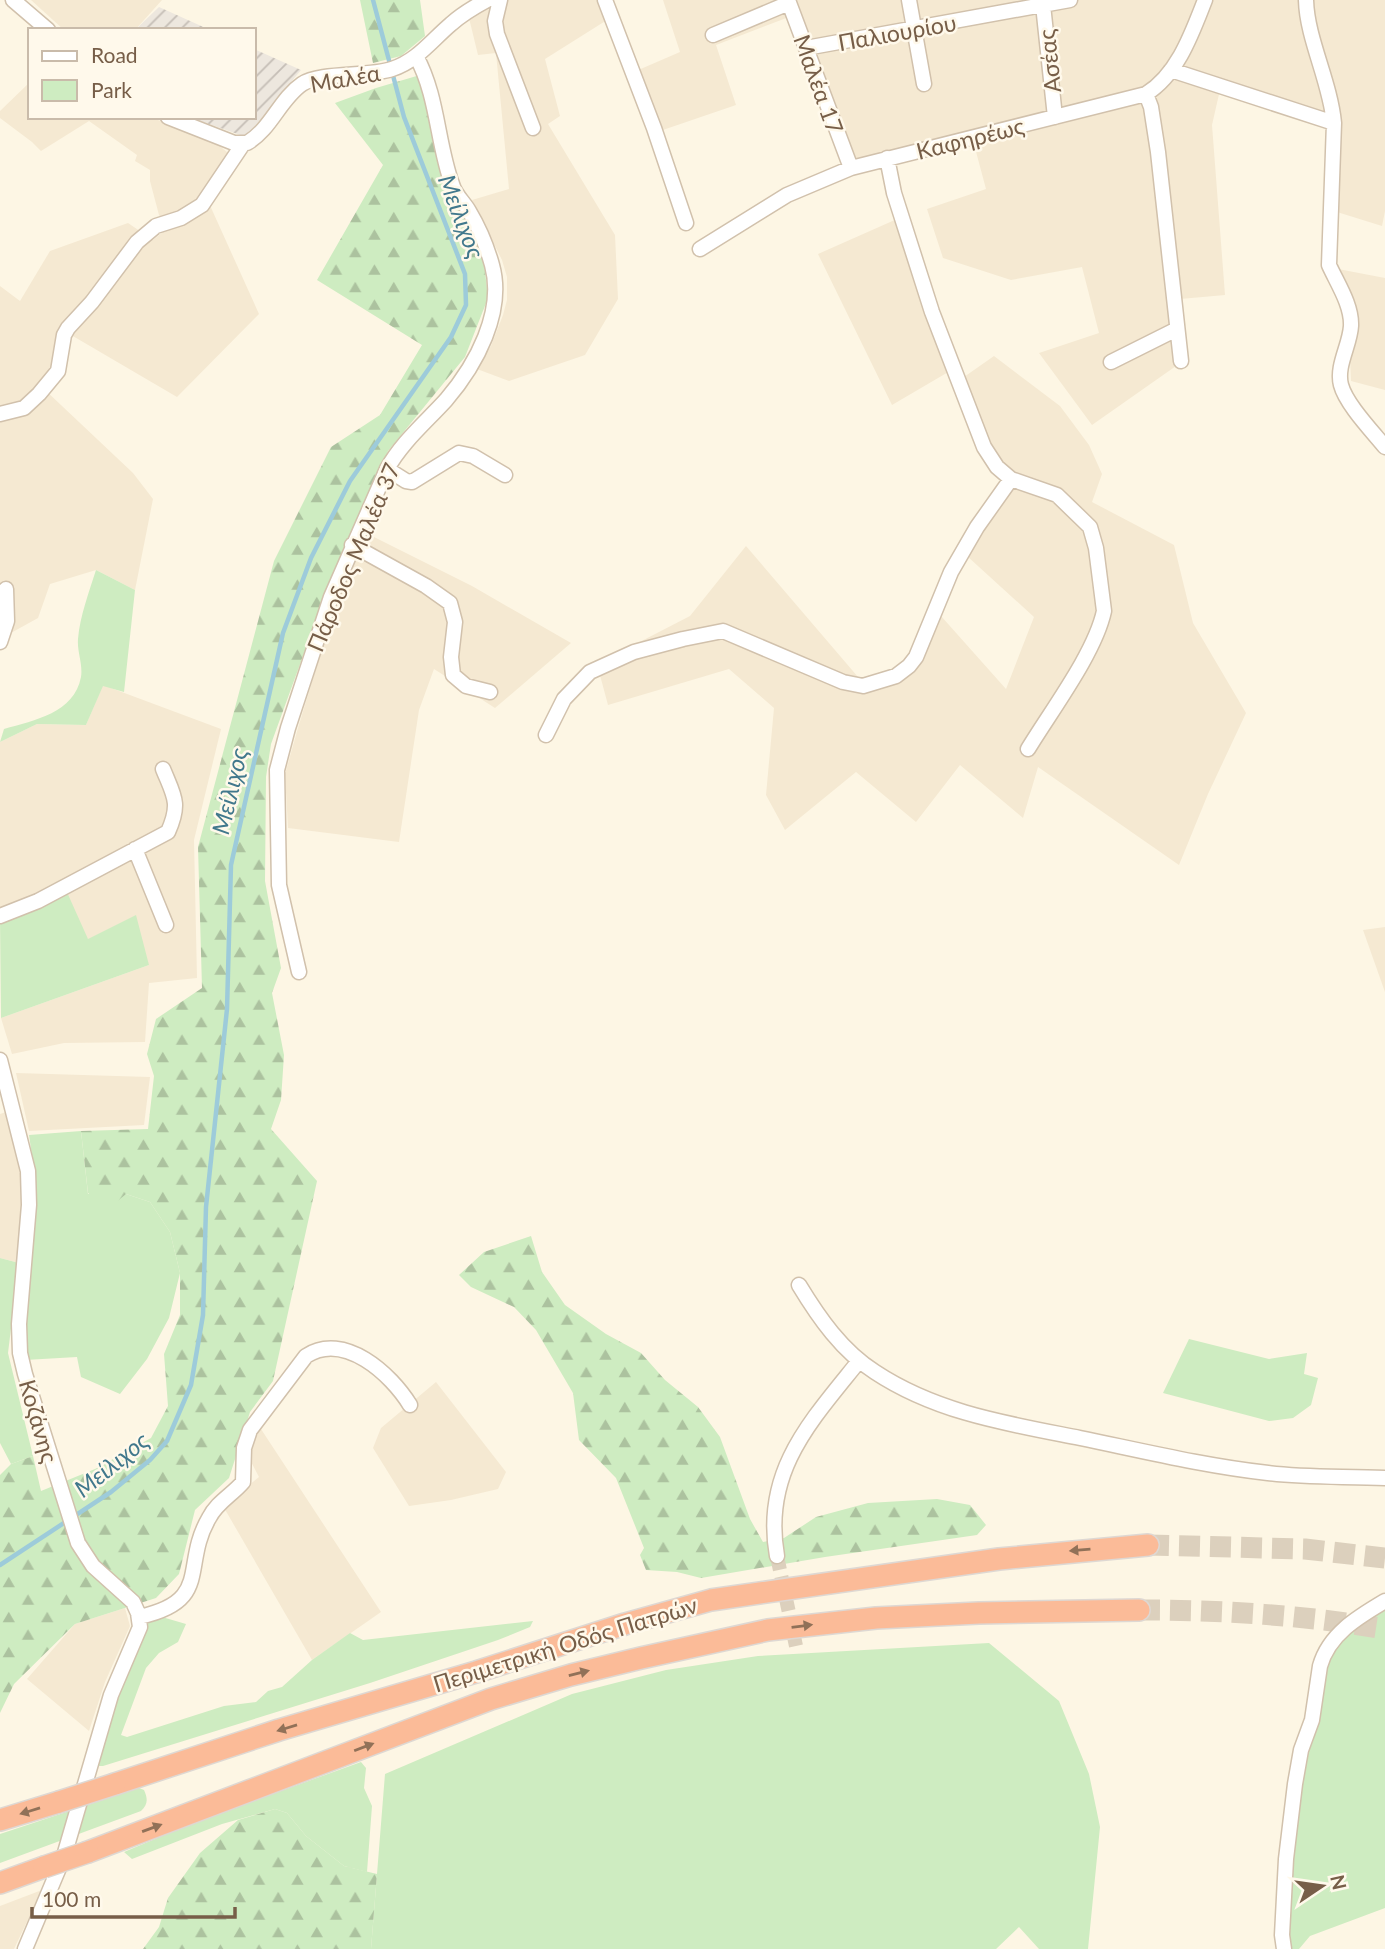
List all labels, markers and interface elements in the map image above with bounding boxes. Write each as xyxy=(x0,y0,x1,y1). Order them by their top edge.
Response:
street label: Παλιουρίου xyxy=(836,8,958,56)
legend xyxy=(28,28,256,119)
street label: Ασέας xyxy=(1032,28,1066,94)
street label: Μαλέα 17 xyxy=(788,31,850,137)
text: Road xyxy=(91,42,138,67)
street label: Μαλέα xyxy=(308,58,383,98)
text: Park xyxy=(91,77,132,102)
street label: Καφηρέως xyxy=(913,111,1027,165)
water label: Μείλιχος xyxy=(433,170,491,263)
street label: Πάροδος Μαλέα 37 xyxy=(301,458,405,656)
water label: Μείλιχος xyxy=(205,745,253,837)
street label: Κοζάνης xyxy=(14,1376,64,1466)
water label: Μείλιχος xyxy=(68,1425,155,1503)
one-way arrow xyxy=(1068,1545,1090,1556)
street label: Περιμετρική Οδός Πατρών xyxy=(429,1590,701,1698)
one-way arrow xyxy=(791,1621,813,1632)
one-way arrow xyxy=(568,1667,590,1678)
one-way arrow xyxy=(276,1724,297,1734)
one-way arrow xyxy=(354,1741,375,1752)
one-way arrow xyxy=(19,1807,40,1817)
one-way arrow xyxy=(141,1822,162,1833)
north arrow xyxy=(1287,1851,1357,1921)
text: N xyxy=(1326,1872,1352,1892)
scale bar xyxy=(32,1876,234,1920)
text: 100 m xyxy=(42,1886,101,1911)

